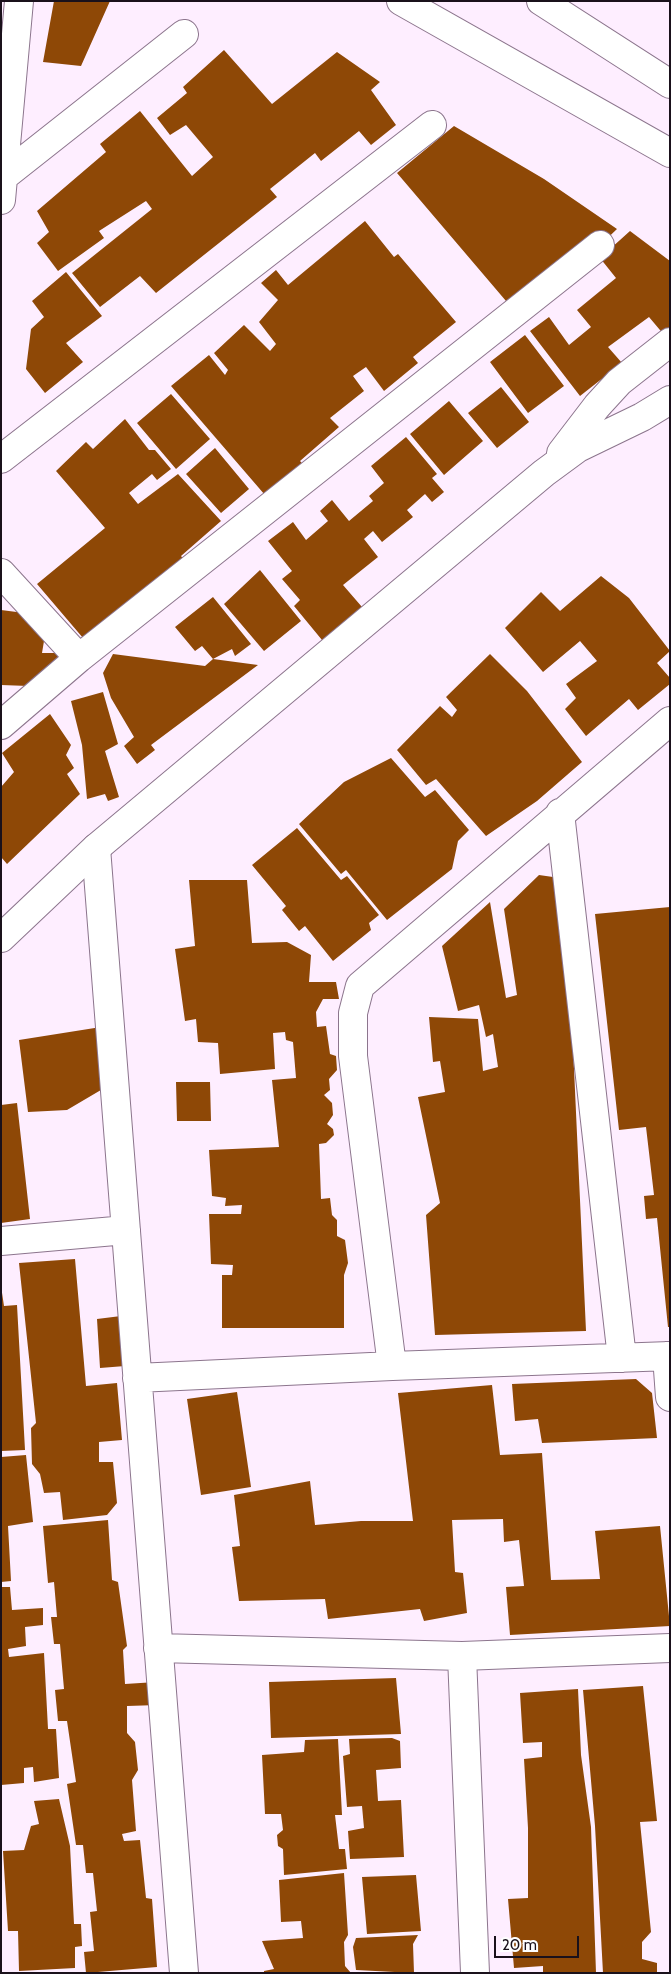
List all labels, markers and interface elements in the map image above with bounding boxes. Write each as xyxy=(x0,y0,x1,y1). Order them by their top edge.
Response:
scale bar xyxy=(496,1926,581,1958)
text: 20 m xyxy=(502,1936,537,1954)

